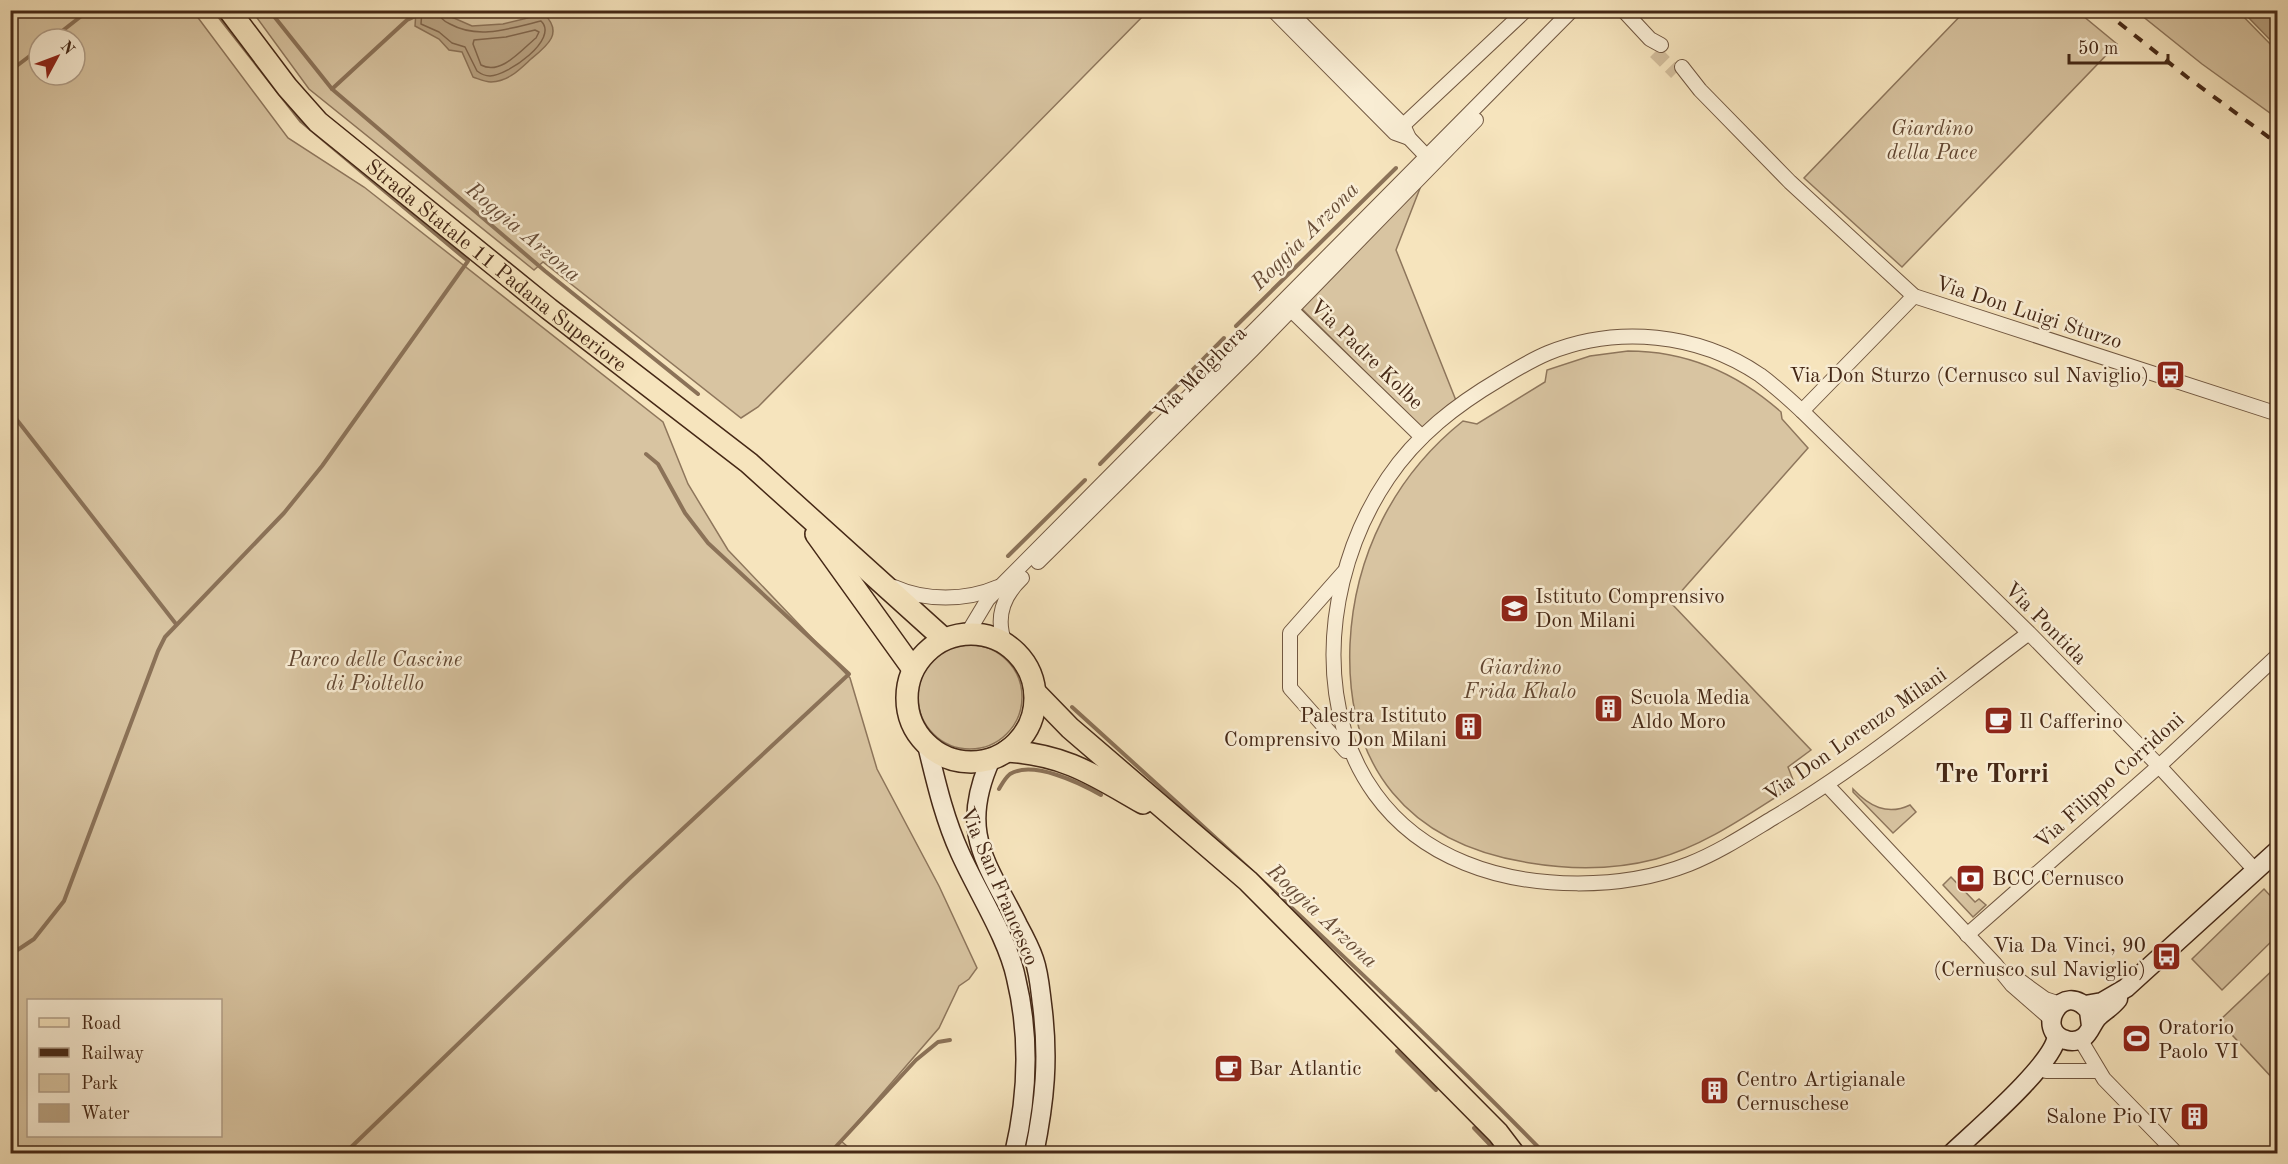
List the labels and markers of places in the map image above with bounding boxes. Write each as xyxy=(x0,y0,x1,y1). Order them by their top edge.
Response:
bus stop icon: Via Don Sturzo (Cernusco sul Naviglio) xyxy=(2154,359,2186,391)
place label: Via Don Sturzo (Cernusco sul Naviglio) xyxy=(1789,366,2149,387)
place label: Istituto Comprensivo Don Milani xyxy=(1535,587,1725,632)
school or university icon: Istituto Comprensivo Don Milani xyxy=(1498,592,1530,624)
place label: Scuola Media Aldo Moro xyxy=(1630,688,1750,733)
building icon: Scuola Media Aldo Moro xyxy=(1593,693,1625,725)
cafe icon: Il Cafferino xyxy=(1982,705,2014,737)
place label: Palestra Istituto Comprensivo Don Milani xyxy=(1224,706,1447,751)
building icon: Palestra Istituto Comprensivo Don Milani xyxy=(1452,711,1484,743)
place label: Il Cafferino xyxy=(2019,712,2123,733)
bank icon: BCC Cernusco xyxy=(1955,862,1987,894)
place label: BCC Cernusco xyxy=(1992,869,2124,890)
place label: Via Da Vinci, 90 (Cernusco sul Naviglio) xyxy=(1933,936,2146,981)
bus stop icon: Via Da Vinci, 90 (Cernusco sul Naviglio) xyxy=(2151,941,2183,973)
place label: Oratorio Paolo VI xyxy=(2158,1018,2239,1063)
sports icon: Oratorio Paolo VI xyxy=(2121,1023,2153,1055)
cafe icon: Bar Atlantic xyxy=(1212,1052,1244,1084)
place label: Bar Atlantic xyxy=(1249,1059,1361,1080)
place label: Centro Artigianale Cernuschese xyxy=(1736,1070,1905,1115)
building icon: Centro Artigianale Cernuschese xyxy=(1699,1075,1731,1107)
building icon: Salone Pio IV xyxy=(2178,1100,2210,1132)
place label: Salone Pio IV xyxy=(2046,1107,2173,1128)

